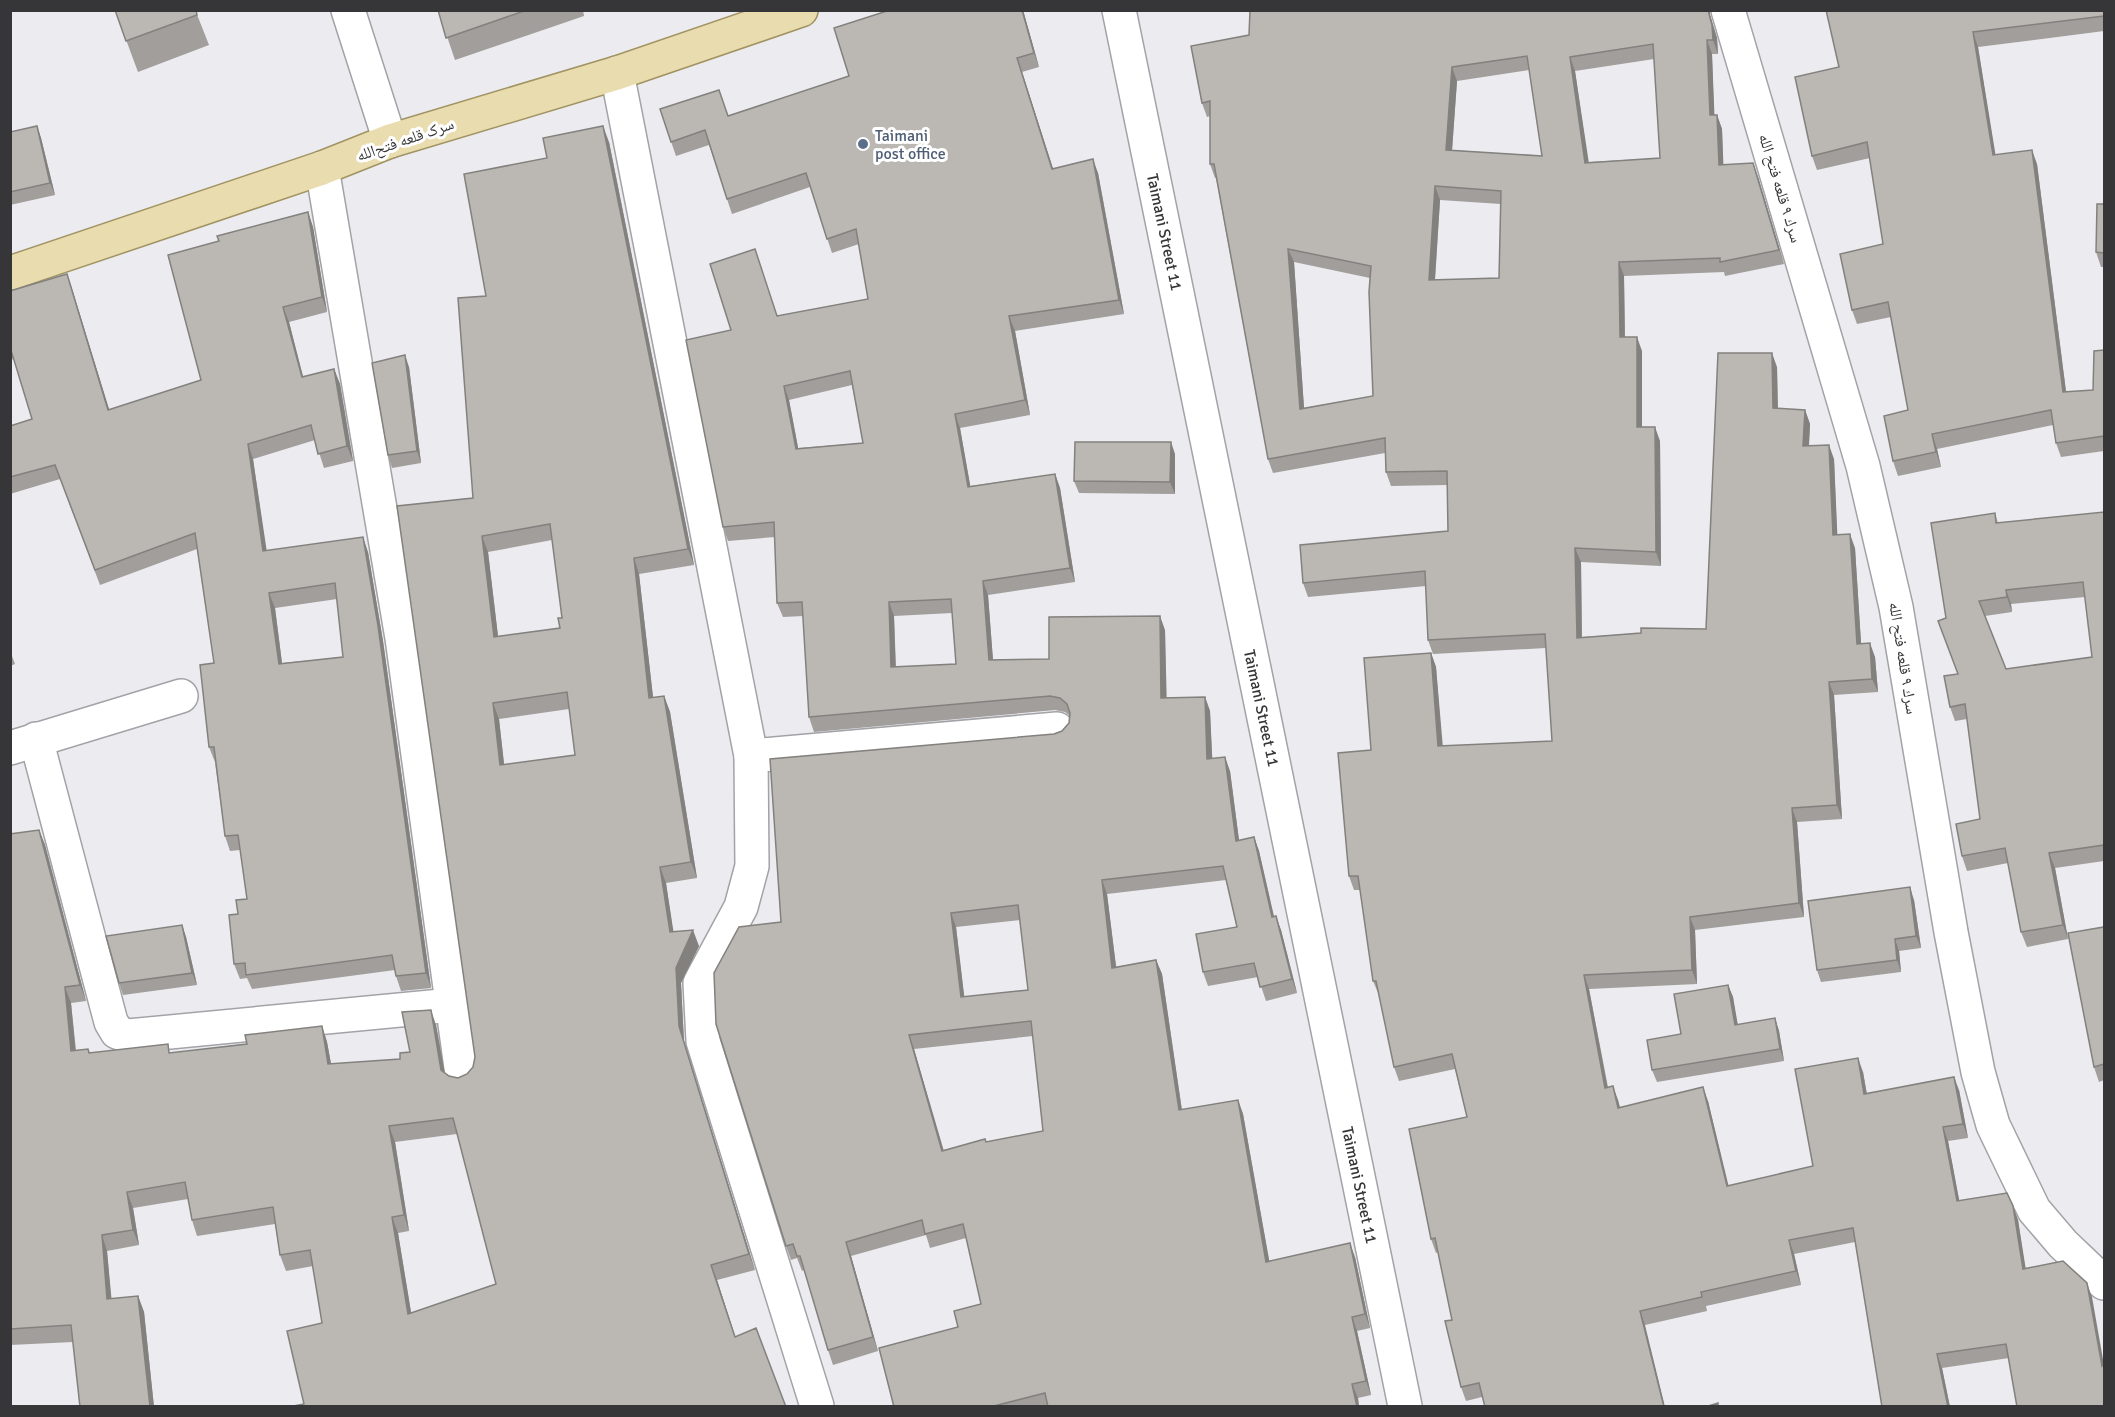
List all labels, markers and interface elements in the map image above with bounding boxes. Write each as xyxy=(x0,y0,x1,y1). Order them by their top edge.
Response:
street label: سرک قلعه فتح‌الله xyxy=(354,114,457,166)
place label: Taimani post office xyxy=(875,126,946,164)
street label: سرك ٩ قلعه فتح الله xyxy=(1754,131,1806,245)
marker: Taimani post office xyxy=(856,137,870,151)
street label: Taimani Street 11 xyxy=(1142,172,1186,293)
street label: سرك ٩ قلعه فتح الله xyxy=(1884,601,1922,716)
street label: Taimani Street 11 xyxy=(1239,648,1283,769)
street label: Taimani Street 11 xyxy=(1337,1125,1381,1246)

